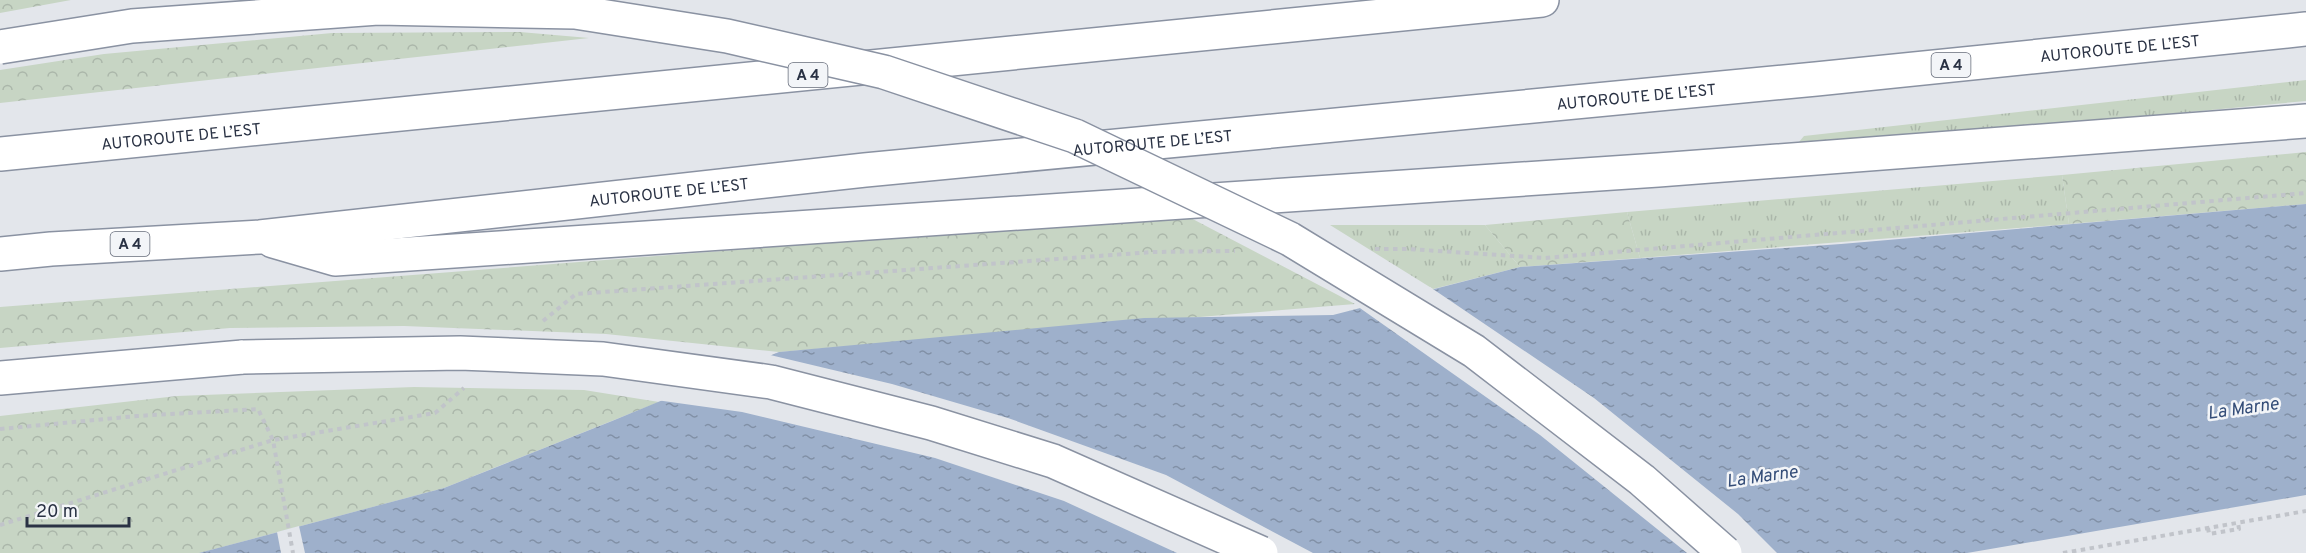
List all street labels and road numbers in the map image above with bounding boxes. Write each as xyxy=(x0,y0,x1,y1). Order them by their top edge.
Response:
street label: AUTOROUTE DE L’EST xyxy=(2039,32,2201,68)
road number: A 4 xyxy=(1932,53,1970,77)
road number: A 4 xyxy=(788,63,828,87)
street label: AUTOROUTE DE L’EST xyxy=(1556,81,1717,116)
street label: AUTOROUTE DE L’EST xyxy=(100,120,262,156)
street label: AUTOROUTE DE L’EST xyxy=(1072,127,1233,162)
street label: AUTOROUTE DE L’EST xyxy=(588,175,750,212)
road number: A 4 xyxy=(110,232,150,256)

